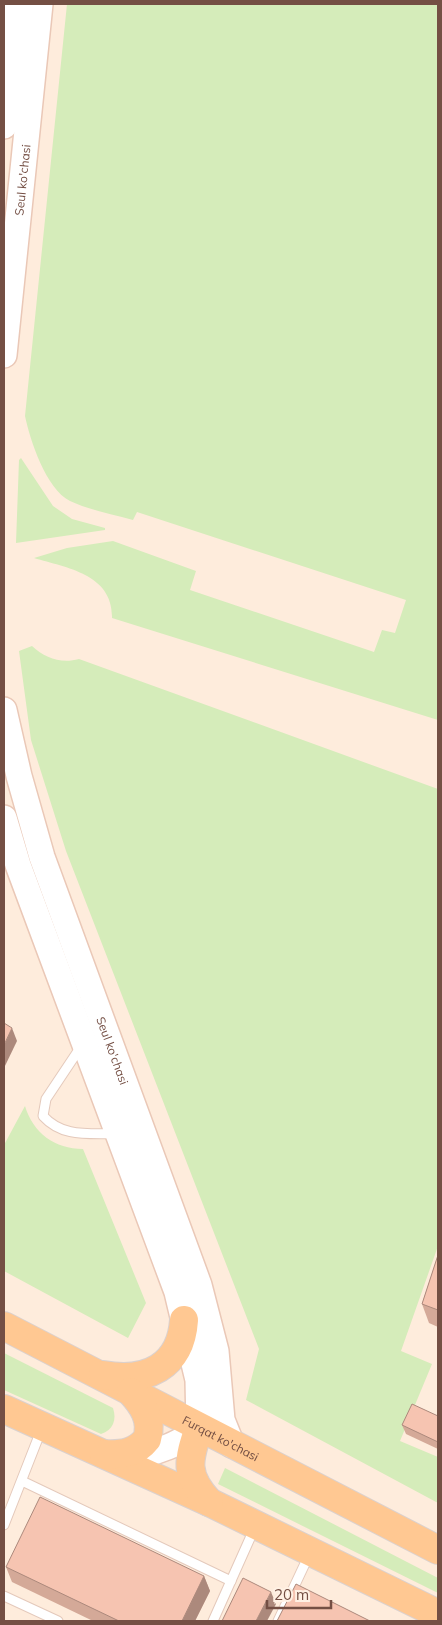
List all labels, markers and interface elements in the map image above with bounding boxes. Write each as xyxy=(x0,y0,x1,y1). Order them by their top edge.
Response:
street label: Seul ko'chasi xyxy=(11,143,33,216)
street label: Seul ko'chasi xyxy=(94,1014,132,1087)
street label: Furqat ko'chasi xyxy=(180,1412,262,1464)
scale bar xyxy=(267,1578,331,1610)
text: 20 m xyxy=(274,1585,309,1604)

